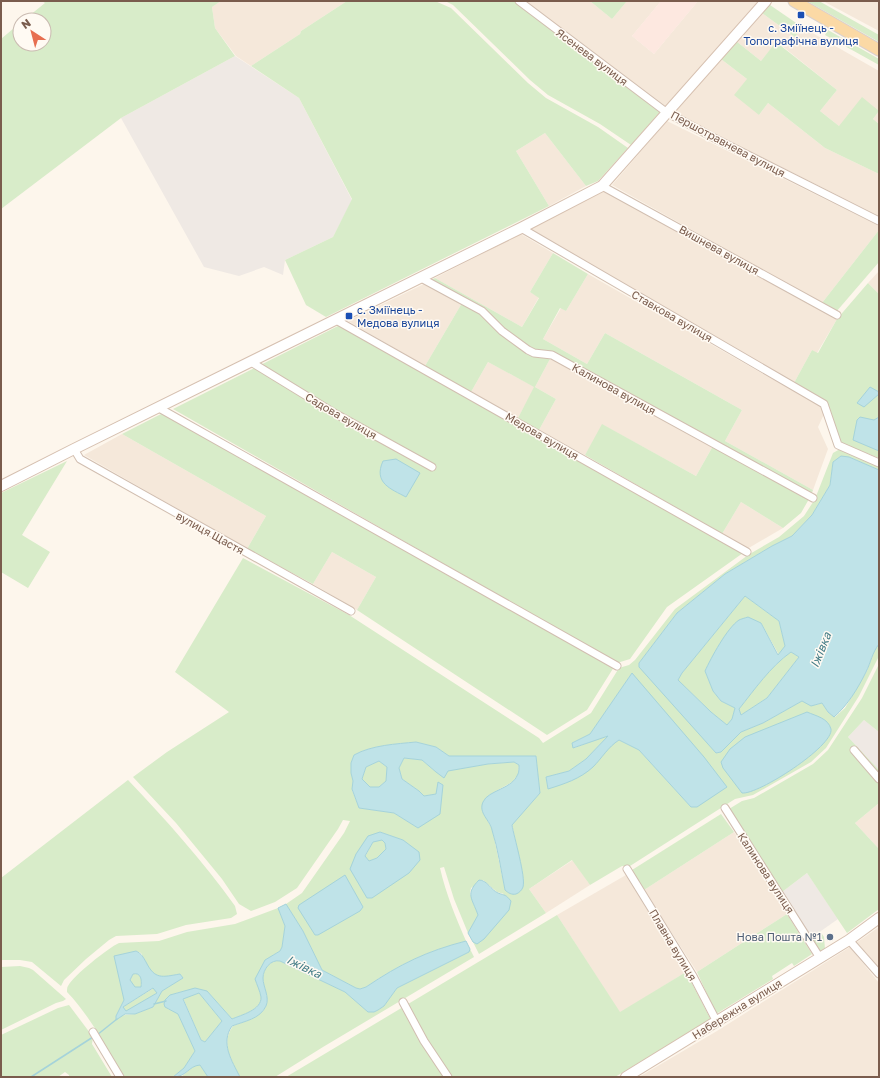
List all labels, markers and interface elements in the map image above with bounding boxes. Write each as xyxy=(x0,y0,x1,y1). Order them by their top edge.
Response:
marker: с. Зміїнець - Топографічна вулиця xyxy=(796,10,806,20)
north arrow xyxy=(12,12,52,52)
text: N xyxy=(19,16,33,31)
place label: с. Зміїнець - Топографічна вулиця xyxy=(744,21,858,47)
street label: Ясенева вулиця xyxy=(554,25,631,88)
street label: Першотравнева вулиця xyxy=(669,108,788,179)
street label: Вишнева вулиця xyxy=(677,222,762,277)
street label: Ставкова вулиця xyxy=(629,287,715,344)
place label: с. Зміїнець - Медова вулиця xyxy=(357,303,439,329)
marker: с. Зміїнець - Медова вулиця xyxy=(344,311,354,321)
street label: Калинова вулиця xyxy=(570,360,658,417)
street label: Садова вулиця xyxy=(303,390,379,441)
street label: Медова вулиця xyxy=(503,409,581,462)
street label: вулиця Щастя xyxy=(174,509,247,557)
water label: Іжівка xyxy=(807,629,835,670)
street label: Калинова вулиця xyxy=(735,830,797,916)
street label: Плавна вулиця xyxy=(647,907,700,983)
place label: Нова Пошта №1 xyxy=(737,930,822,943)
marker: Нова Пошта №1 xyxy=(825,932,835,942)
water label: Іжівка xyxy=(284,952,325,982)
street label: Набережна вулиця xyxy=(690,976,784,1041)

